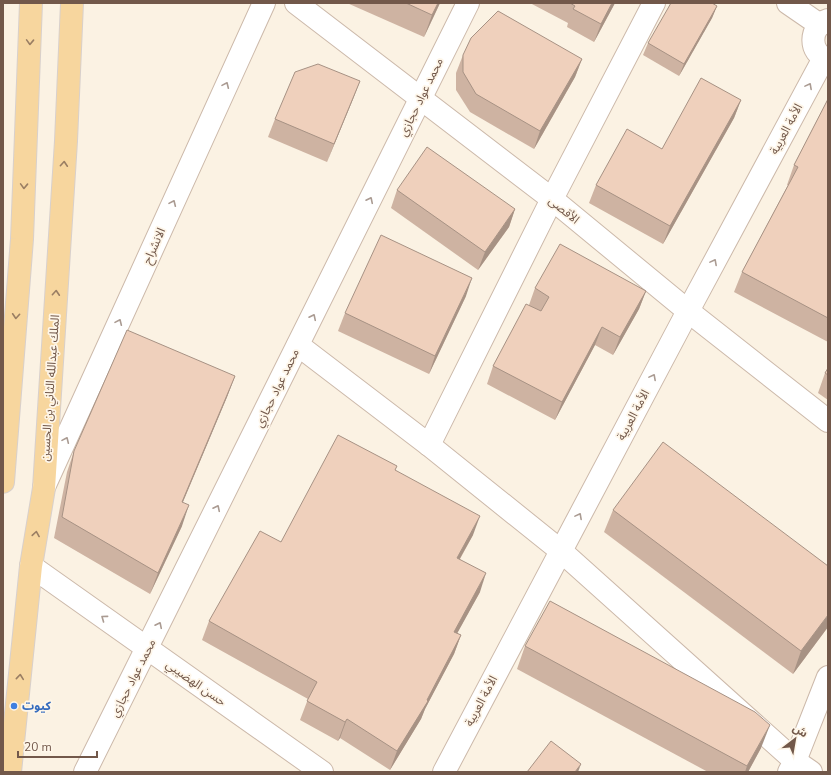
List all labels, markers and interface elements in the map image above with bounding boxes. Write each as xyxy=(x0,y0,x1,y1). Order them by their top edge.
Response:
one-way arrow xyxy=(25,39,34,45)
street label: محمد عواد حجازي xyxy=(395,55,449,140)
one-way arrow xyxy=(222,81,230,88)
one-way arrow xyxy=(804,83,812,90)
street label: الأمة العربية xyxy=(766,101,806,157)
one-way arrow xyxy=(60,161,69,167)
one-way arrow xyxy=(20,183,28,189)
street label: الأقصى xyxy=(545,193,583,227)
one-way arrow xyxy=(365,197,373,204)
one-way arrow xyxy=(168,200,176,208)
street label: الانشراح xyxy=(139,225,170,267)
one-way arrow xyxy=(710,259,717,266)
one-way arrow xyxy=(52,290,60,296)
one-way arrow xyxy=(11,313,20,319)
one-way arrow xyxy=(308,313,316,321)
street label: الملك عبدالله الثاني بن الحسين xyxy=(37,314,65,462)
one-way arrow xyxy=(114,318,122,326)
street label: محمد عواد حجازي xyxy=(251,346,305,431)
one-way arrow xyxy=(648,373,656,381)
street label: الأمة العربية xyxy=(613,387,653,443)
one-way arrow xyxy=(61,437,69,444)
one-way arrow xyxy=(213,505,220,512)
one-way arrow xyxy=(574,513,582,520)
one-way arrow xyxy=(31,531,40,538)
one-way arrow xyxy=(101,615,108,623)
one-way arrow xyxy=(155,621,162,629)
street label: محمد عواد حجازي xyxy=(106,636,161,721)
street label: حسن الهضيبي xyxy=(162,656,229,711)
street label: الأمة العربية xyxy=(461,673,501,729)
one-way arrow xyxy=(15,674,24,680)
place label: كيوت xyxy=(22,698,51,714)
marker: كيوت xyxy=(9,701,19,711)
north arrow xyxy=(775,719,815,759)
text: ش xyxy=(790,721,810,741)
scale bar xyxy=(18,733,97,759)
text: 20 m xyxy=(24,739,52,755)

